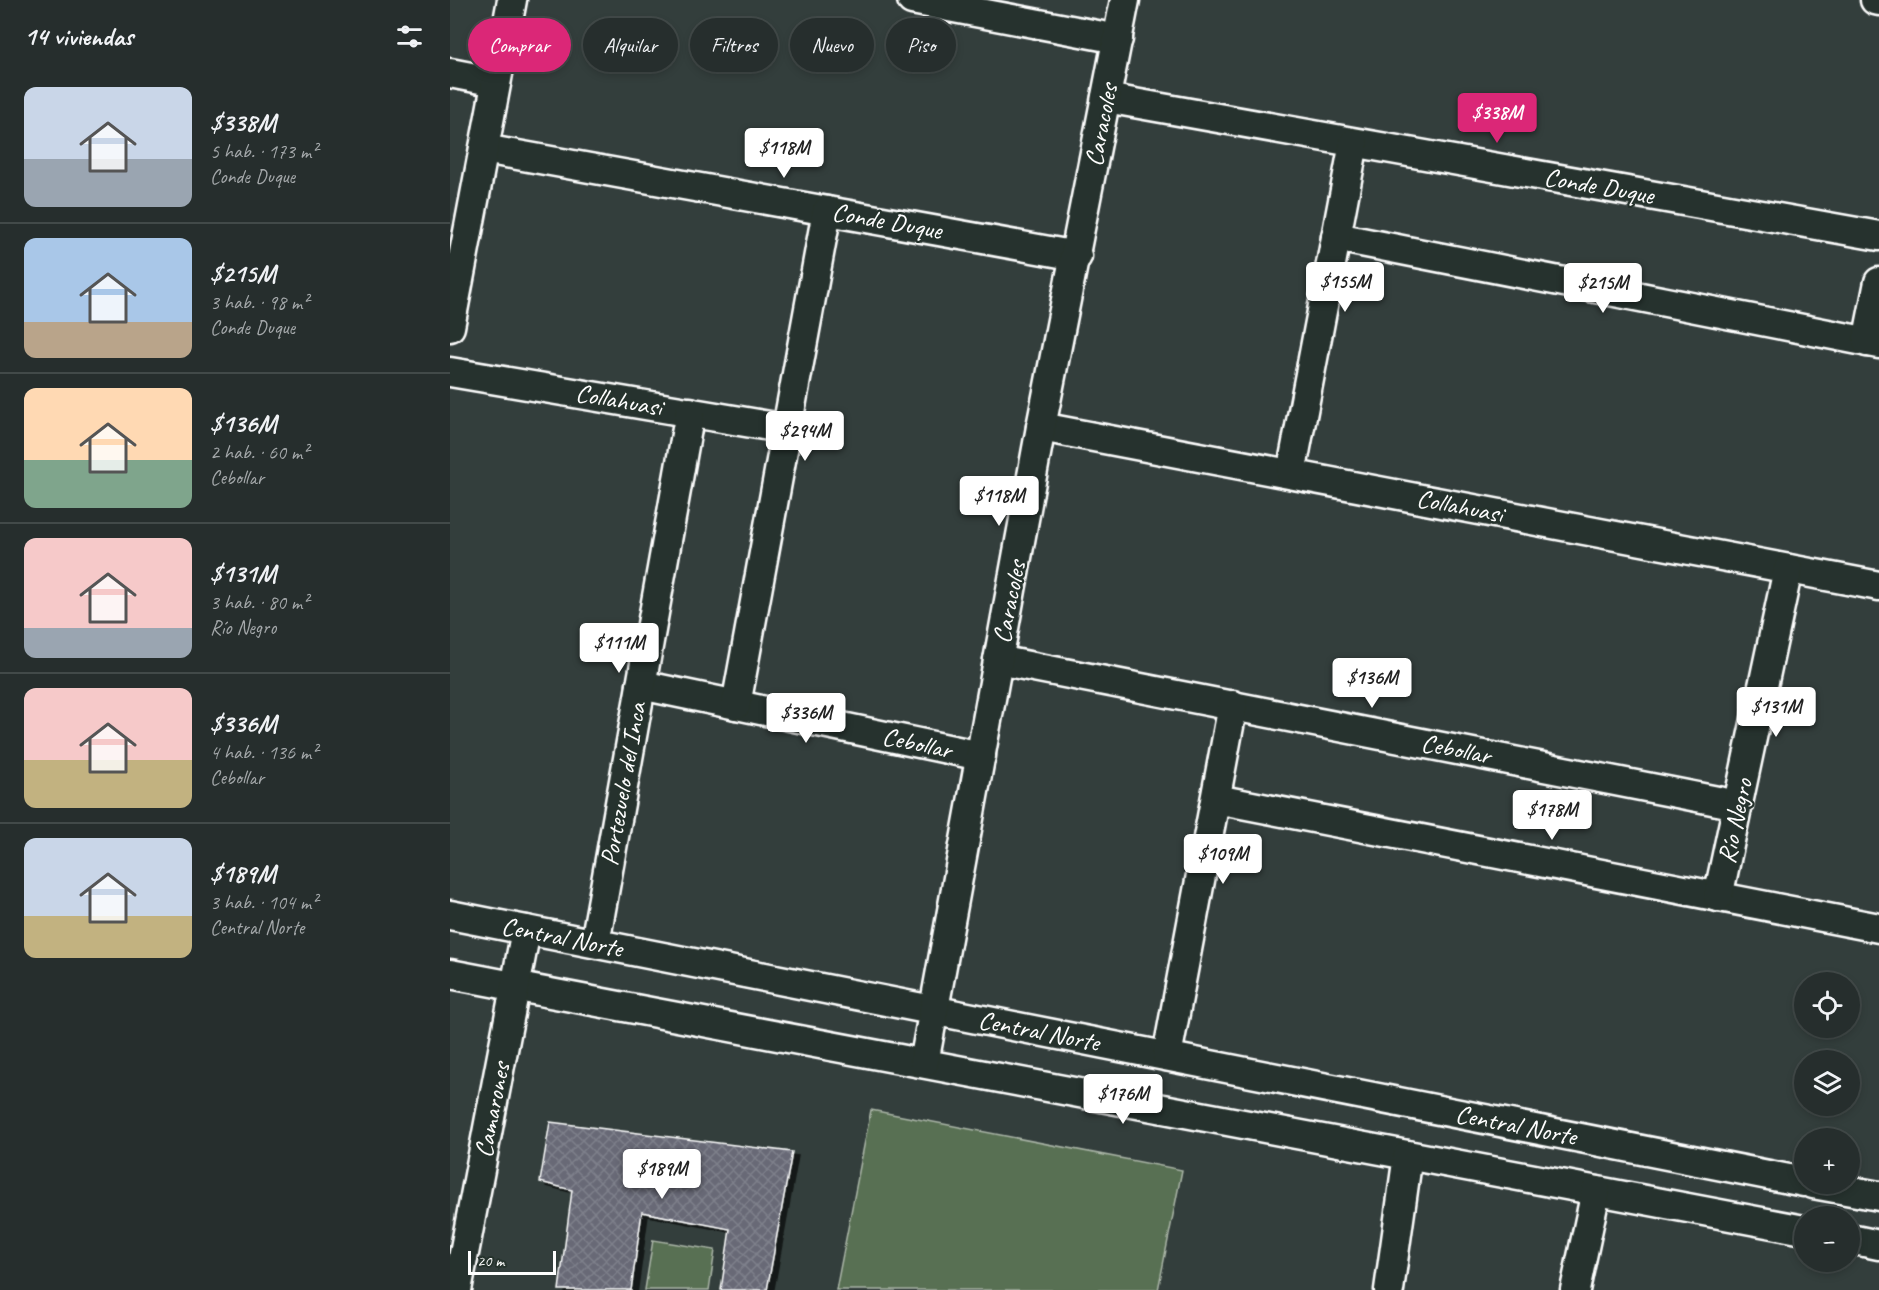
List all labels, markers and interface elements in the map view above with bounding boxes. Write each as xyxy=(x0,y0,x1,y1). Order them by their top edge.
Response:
chip: Comprar xyxy=(468,18,571,72)
chip: Alquilar xyxy=(583,18,678,72)
chip: Filtros xyxy=(690,18,778,72)
chip: Nuevo xyxy=(790,18,874,72)
chip: Piso xyxy=(886,18,956,72)
text: 14 viviendas xyxy=(24,20,133,53)
icon: filters xyxy=(393,20,426,53)
street label: Caracoles xyxy=(1077,79,1126,169)
pin: $338M xyxy=(1455,93,1539,144)
text: $338M xyxy=(1472,100,1522,125)
text: $338M xyxy=(210,106,276,139)
icon: home xyxy=(72,111,144,183)
pin: $118M xyxy=(742,128,826,179)
text: $118M xyxy=(759,135,809,160)
text: 5 hab. · 173 m² xyxy=(210,139,317,164)
street label: Conde Duque xyxy=(1542,160,1658,212)
text: Conde Duque xyxy=(210,164,295,189)
street label: Conde Duque xyxy=(830,195,946,247)
text: $215M xyxy=(210,257,275,290)
icon: home xyxy=(72,262,144,334)
pin: $155M xyxy=(1303,262,1387,313)
pin: $215M xyxy=(1561,263,1645,314)
text: $155M xyxy=(1320,269,1370,294)
text: $215M xyxy=(1578,270,1628,295)
text: 3 hab. · 98 m² xyxy=(210,290,308,315)
text: Conde Duque xyxy=(210,315,295,340)
street label: Collahuasi xyxy=(573,376,668,424)
text: $136M xyxy=(210,407,276,440)
pin: $294M xyxy=(763,411,847,462)
icon: home xyxy=(72,412,144,484)
text: $294M xyxy=(780,418,830,443)
text: 2 hab. · 60 m² xyxy=(210,440,308,465)
text: Cebollar xyxy=(210,465,264,490)
pin: $118M xyxy=(957,476,1041,527)
street label: Collahuasi xyxy=(1414,481,1509,531)
text: $118M xyxy=(974,483,1024,508)
street label: Caracoles xyxy=(985,556,1034,646)
text: $131M xyxy=(210,557,276,590)
icon: home xyxy=(72,562,144,634)
text: 3 hab. · 80 m² xyxy=(210,590,308,615)
text: Río Negro xyxy=(210,615,276,640)
pin: $111M xyxy=(577,623,661,674)
text: $111M xyxy=(594,630,644,655)
pin: $136M xyxy=(1330,658,1414,709)
text: $136M xyxy=(1347,665,1398,690)
pin: $131M xyxy=(1734,687,1818,738)
pin: $336M xyxy=(764,693,848,744)
text: $131M xyxy=(1751,694,1801,719)
street label: Portezuelo del Inca xyxy=(592,698,654,868)
text: $336M xyxy=(781,700,832,725)
text: $336M xyxy=(210,707,276,740)
icon: home xyxy=(72,712,144,784)
street label: Cebollar xyxy=(879,720,957,767)
street label: Cebollar xyxy=(1418,726,1496,772)
text: 4 hab. · 136 m² xyxy=(210,740,317,765)
text: Cebollar xyxy=(210,765,264,790)
street label: Río Negro xyxy=(1710,774,1760,867)
pin: $178M xyxy=(1510,790,1594,841)
text: $178M xyxy=(1527,797,1577,822)
pin: $109M xyxy=(1181,834,1265,885)
text: $109M xyxy=(1198,841,1248,866)
text: $189M xyxy=(210,857,275,890)
icon: home xyxy=(72,862,144,934)
text: 3 hab. · 104 m² xyxy=(210,890,317,915)
street label: Central Norte xyxy=(499,909,628,965)
text: Central Norte xyxy=(210,915,304,940)
map controls xyxy=(1794,972,1860,1272)
button: locate xyxy=(1794,972,1860,1038)
street label: Central Norte xyxy=(976,1003,1105,1059)
button: layers xyxy=(1794,1050,1860,1116)
street label: Camarones xyxy=(467,1058,518,1160)
pin: $176M xyxy=(1081,1074,1165,1125)
text: $176M xyxy=(1098,1081,1148,1106)
street label: Central Norte xyxy=(1453,1097,1582,1153)
button: + xyxy=(1794,1128,1860,1194)
pin: $189M xyxy=(620,1149,704,1200)
text: $189M xyxy=(637,1156,687,1181)
button: − xyxy=(1794,1206,1860,1272)
scale bar xyxy=(468,1248,556,1276)
text: 20 m xyxy=(477,1251,504,1271)

